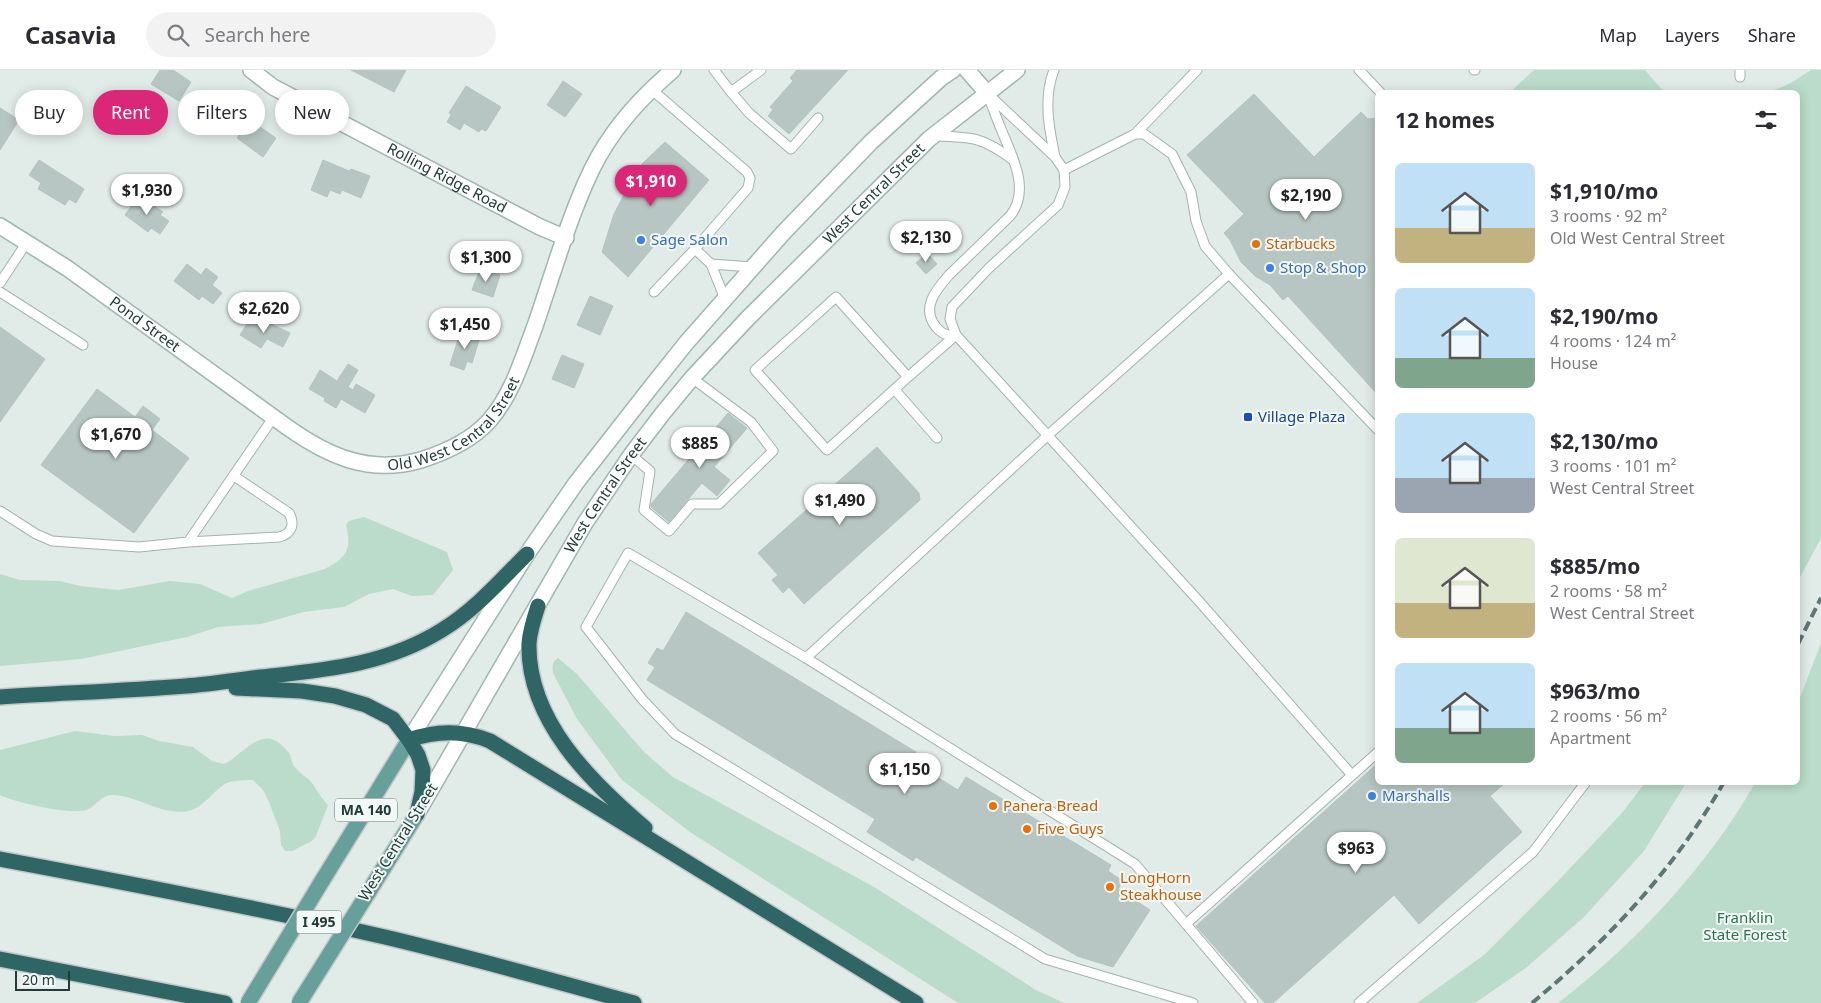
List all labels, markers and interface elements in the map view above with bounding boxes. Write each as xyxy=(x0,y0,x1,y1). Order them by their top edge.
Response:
search box xyxy=(146,12,496,57)
text: Casavia xyxy=(25,18,116,51)
icon: search xyxy=(164,21,192,49)
text: Search here xyxy=(204,22,310,48)
text: Map xyxy=(1599,23,1637,47)
text: Layers xyxy=(1665,23,1720,47)
text: Share xyxy=(1748,23,1796,47)
chip: Buy xyxy=(15,90,83,135)
chip: Rent xyxy=(93,90,168,135)
chip: Filters xyxy=(178,90,265,135)
chip: New xyxy=(275,90,349,135)
text: 12 homes xyxy=(1395,106,1495,134)
icon: filters xyxy=(1752,106,1780,134)
street label: Rolling Ridge Road xyxy=(384,138,511,217)
street label: West Central Street xyxy=(818,138,929,248)
pin: $1,910 xyxy=(610,164,692,207)
text: $1,910 xyxy=(626,170,676,192)
pin: $1,930 xyxy=(106,174,188,216)
text: $1,910/mo xyxy=(1550,177,1658,205)
pin: $2,190 xyxy=(1265,178,1347,221)
text: $1,930 xyxy=(122,179,172,201)
icon: home xyxy=(1435,183,1495,243)
text: $2,190 xyxy=(1281,184,1331,206)
text: 3 rooms · 92 m² xyxy=(1550,205,1667,227)
pin: $2,130 xyxy=(885,220,967,263)
text: $2,130 xyxy=(901,226,951,248)
text: Old West Central Street xyxy=(1550,227,1725,249)
place label: Sage Salon xyxy=(651,229,728,249)
place label: Starbucks xyxy=(1266,233,1335,253)
marker: Sage Salon xyxy=(635,234,647,246)
marker: Starbucks xyxy=(1250,238,1262,250)
pin: $1,300 xyxy=(445,240,527,283)
text: $1,300 xyxy=(461,246,511,268)
place label: Stop & Shop xyxy=(1280,257,1367,277)
marker: Stop & Shop xyxy=(1264,262,1276,274)
street label: Pond Street xyxy=(106,291,185,356)
pin: $2,620 xyxy=(223,292,305,334)
text: $2,620 xyxy=(239,297,289,319)
text: $2,190/mo xyxy=(1550,302,1658,330)
pin: $1,450 xyxy=(424,308,506,350)
icon: home xyxy=(1435,308,1495,368)
text: $1,450 xyxy=(440,313,490,335)
text: 4 rooms · 124 m² xyxy=(1550,330,1676,352)
text: House xyxy=(1550,352,1598,374)
street label: Old West Central Street xyxy=(387,373,524,474)
place label: Village Plaza xyxy=(1258,406,1345,426)
marker: Village Plaza xyxy=(1242,411,1254,423)
pin: $1,670 xyxy=(75,418,157,460)
text: $1,670 xyxy=(91,423,141,445)
pin: $885 xyxy=(670,426,730,469)
text: $2,130/mo xyxy=(1550,427,1658,455)
street label: West Central Street xyxy=(559,432,651,556)
text: $885 xyxy=(682,432,718,454)
icon: home xyxy=(1435,433,1495,493)
text: 3 rooms · 101 m² xyxy=(1550,455,1676,477)
text: West Central Street xyxy=(1550,477,1694,499)
pin: $1,490 xyxy=(799,484,881,526)
text: $1,490 xyxy=(815,489,865,511)
text: $885/mo xyxy=(1550,552,1640,580)
icon: home xyxy=(1435,558,1495,618)
text: 2 rooms · 58 m² xyxy=(1550,580,1667,602)
text: West Central Street xyxy=(1550,602,1694,624)
text: $963/mo xyxy=(1550,677,1640,705)
icon: home xyxy=(1435,683,1495,743)
text: 2 rooms · 56 m² xyxy=(1550,705,1667,727)
text: Apartment xyxy=(1550,727,1631,749)
pin: $1,150 xyxy=(864,752,946,795)
text: $1,150 xyxy=(880,758,930,780)
street label: West Central Street xyxy=(353,778,442,904)
place label: Marshalls xyxy=(1382,785,1450,805)
marker: Marshalls xyxy=(1366,790,1378,802)
place label: Panera Bread xyxy=(1003,795,1098,815)
road number: MA 140 xyxy=(335,798,397,822)
marker: Panera Bread xyxy=(987,800,999,812)
place label: Five Guys xyxy=(1037,818,1104,838)
marker: Five Guys xyxy=(1021,823,1033,835)
pin: $963 xyxy=(1326,832,1386,874)
text: $963 xyxy=(1338,837,1374,859)
place label: LongHorn Steakhouse xyxy=(1120,867,1202,904)
marker: LongHorn Steakhouse xyxy=(1104,881,1116,893)
park label: Franklin State Forest xyxy=(1703,907,1787,944)
road number: I 495 xyxy=(296,910,342,934)
scale bar xyxy=(15,968,70,991)
text: 20 m xyxy=(22,970,55,989)

